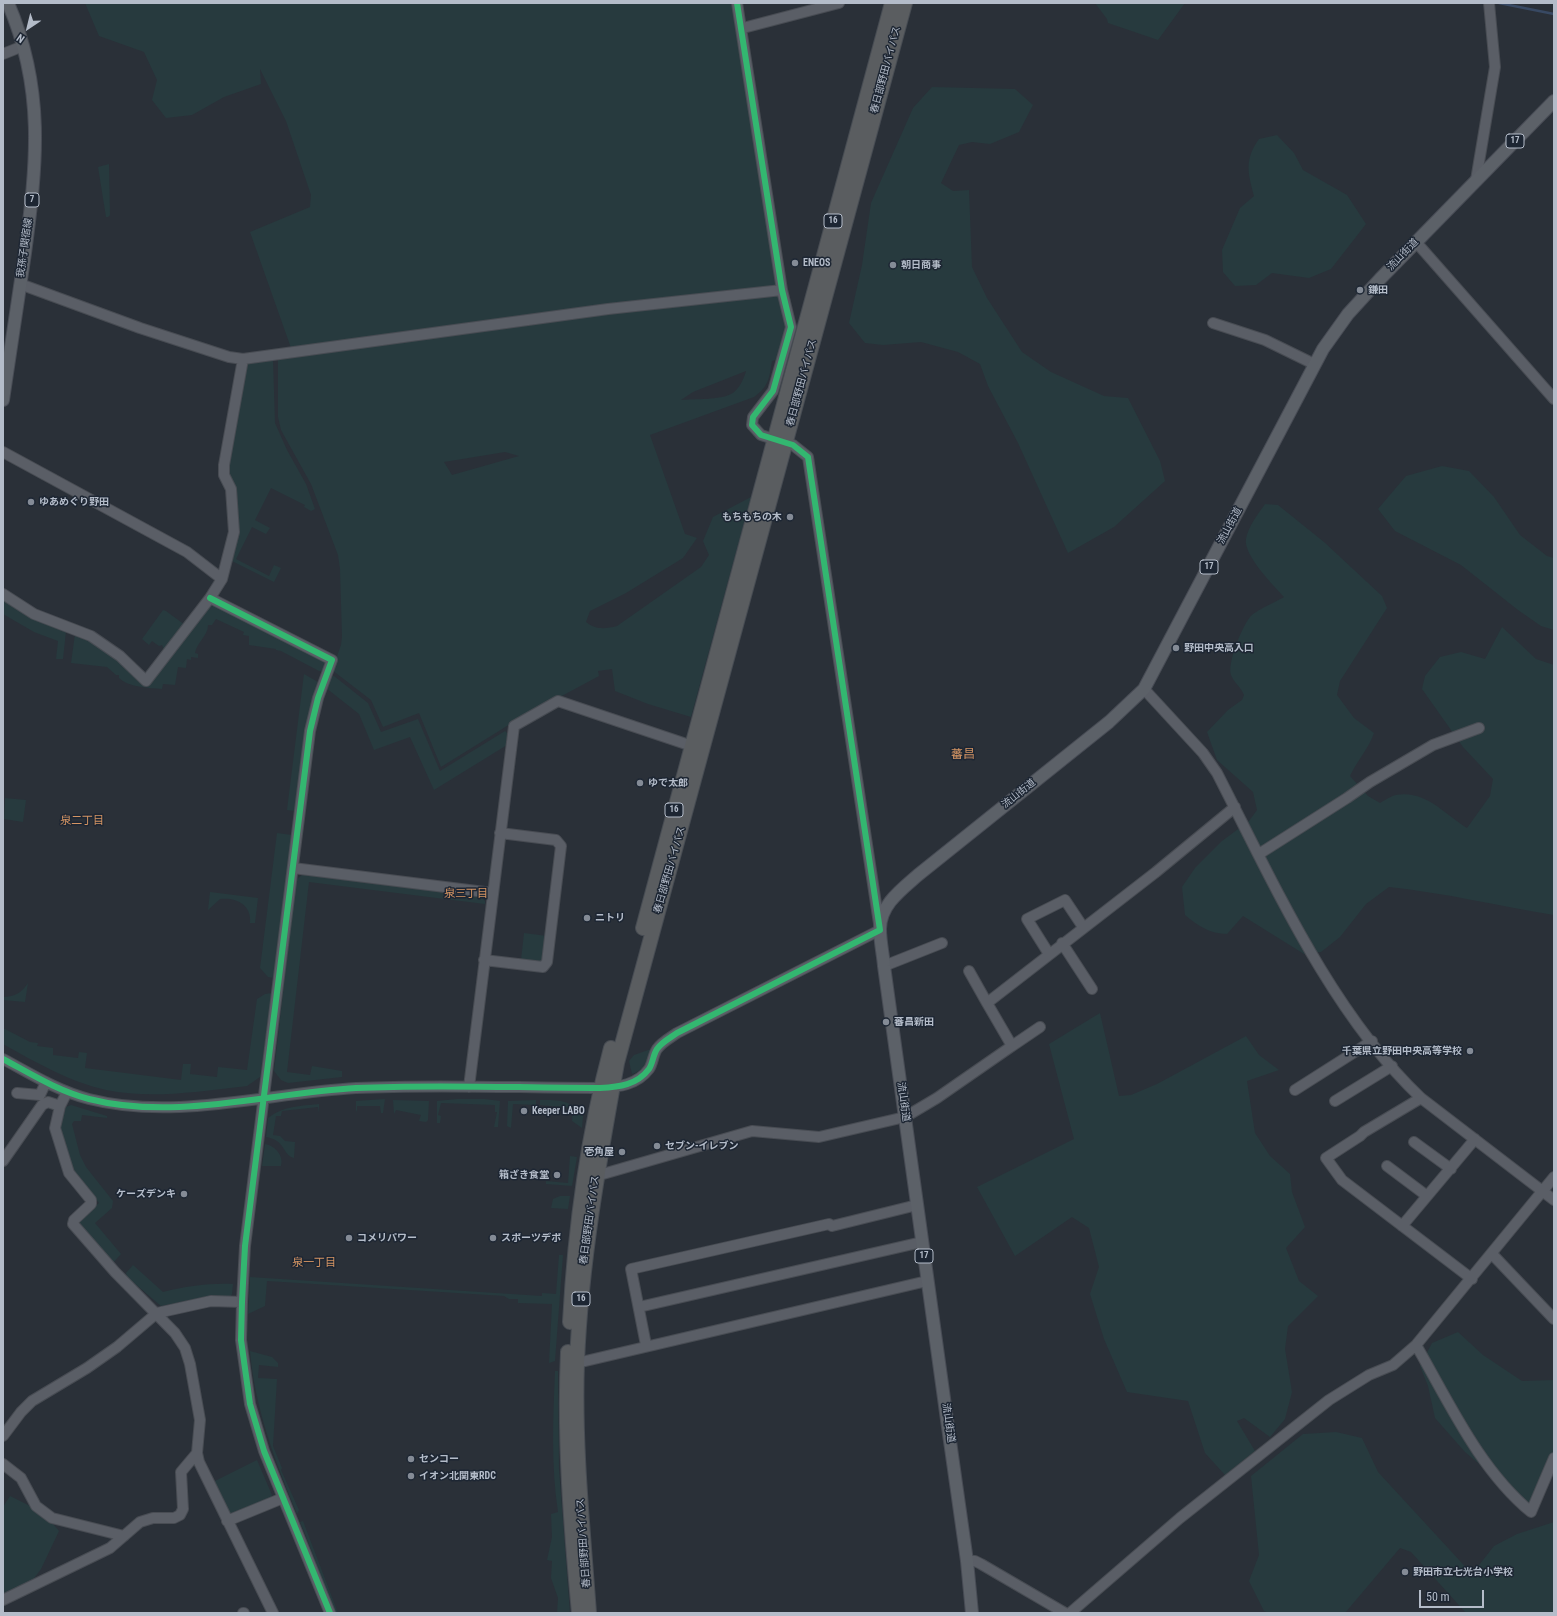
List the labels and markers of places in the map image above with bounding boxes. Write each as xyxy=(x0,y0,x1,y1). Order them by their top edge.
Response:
place label: ENEOS xyxy=(803,257,830,269)
marker: ENEOS xyxy=(790,258,800,268)
place label: 朝日商事 xyxy=(901,259,941,271)
marker: 朝日商事 xyxy=(888,260,898,270)
place label: 鎌田 xyxy=(1368,284,1388,296)
marker: 鎌田 xyxy=(1355,285,1365,295)
place label: ゆあめぐり野田 xyxy=(39,496,109,508)
marker: ゆあめぐり野田 xyxy=(26,497,36,507)
place label: もちもちの木 xyxy=(722,511,782,523)
marker: もちもちの木 xyxy=(785,512,795,522)
place label: 野田中央高入口 xyxy=(1184,642,1254,654)
marker: 野田中央高入口 xyxy=(1171,643,1181,653)
place label: ゆで太郎 xyxy=(648,777,688,789)
marker: ゆで太郎 xyxy=(635,778,645,788)
place label: ニトリ xyxy=(595,912,625,924)
marker: ニトリ xyxy=(582,913,592,923)
place label: 蕃昌新田 xyxy=(894,1016,934,1028)
marker: 蕃昌新田 xyxy=(881,1017,891,1027)
place label: 千葉県立野田中央高等学校 xyxy=(1342,1045,1462,1057)
marker: 千葉県立野田中央高等学校 xyxy=(1465,1046,1475,1056)
place label: Keeper LABO xyxy=(532,1105,585,1117)
marker: Keeper LABO xyxy=(519,1106,529,1116)
place label: セブン-イレブン xyxy=(665,1140,739,1152)
marker: セブン-イレブン xyxy=(652,1141,662,1151)
place label: 壱角屋 xyxy=(584,1146,614,1158)
marker: 壱角屋 xyxy=(617,1147,627,1157)
place label: 箱ざき食堂 xyxy=(499,1169,549,1181)
marker: 箱ざき食堂 xyxy=(552,1170,562,1180)
place label: ケーズデンキ xyxy=(116,1188,176,1200)
marker: ケーズデンキ xyxy=(179,1189,189,1199)
place label: コメリパワー xyxy=(357,1232,417,1244)
place label: スポーツデポ xyxy=(501,1232,561,1244)
marker: コメリパワー xyxy=(344,1233,354,1243)
marker: スポーツデポ xyxy=(488,1233,498,1243)
place label: センコー xyxy=(419,1453,459,1465)
marker: センコー xyxy=(406,1454,416,1464)
place label: イオン北関東RDC xyxy=(419,1470,496,1482)
marker: イオン北関東RDC xyxy=(406,1471,416,1481)
place label: 野田市立七光台小学校 xyxy=(1413,1566,1513,1578)
marker: 野田市立七光台小学校 xyxy=(1400,1567,1410,1577)

